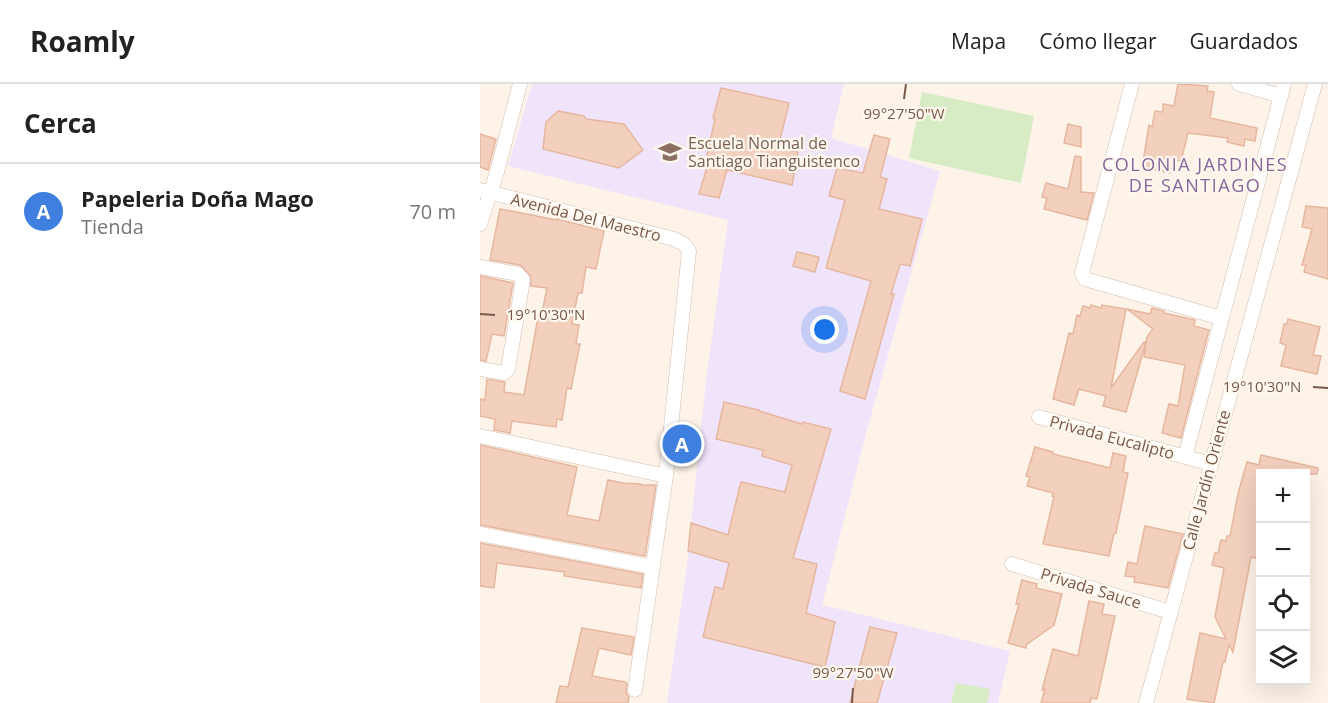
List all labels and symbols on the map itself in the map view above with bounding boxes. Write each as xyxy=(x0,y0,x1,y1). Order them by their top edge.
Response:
text: 99°27'50"W xyxy=(864,103,945,123)
place label: Escuela Normal de Santiago Tianguistenco xyxy=(688,132,860,172)
school or university icon: Escuela Normal de Santiago Tianguistenco xyxy=(657,139,683,165)
district label: COLONIA JARDINES DE SANTIAGO xyxy=(1102,152,1288,197)
street label: Avenida Del Maestro xyxy=(508,188,664,246)
text: 19°10'30"N xyxy=(507,304,585,324)
your location xyxy=(810,315,839,344)
text: 19°10'30"N xyxy=(1223,376,1301,396)
street label: Calle Jardín Oriente xyxy=(1177,407,1235,552)
street label: Privada Eucalipto xyxy=(1047,410,1177,464)
pin: A xyxy=(662,422,702,466)
street label: Privada Sauce xyxy=(1038,562,1144,614)
text: 99°27'50"W xyxy=(813,662,894,682)

